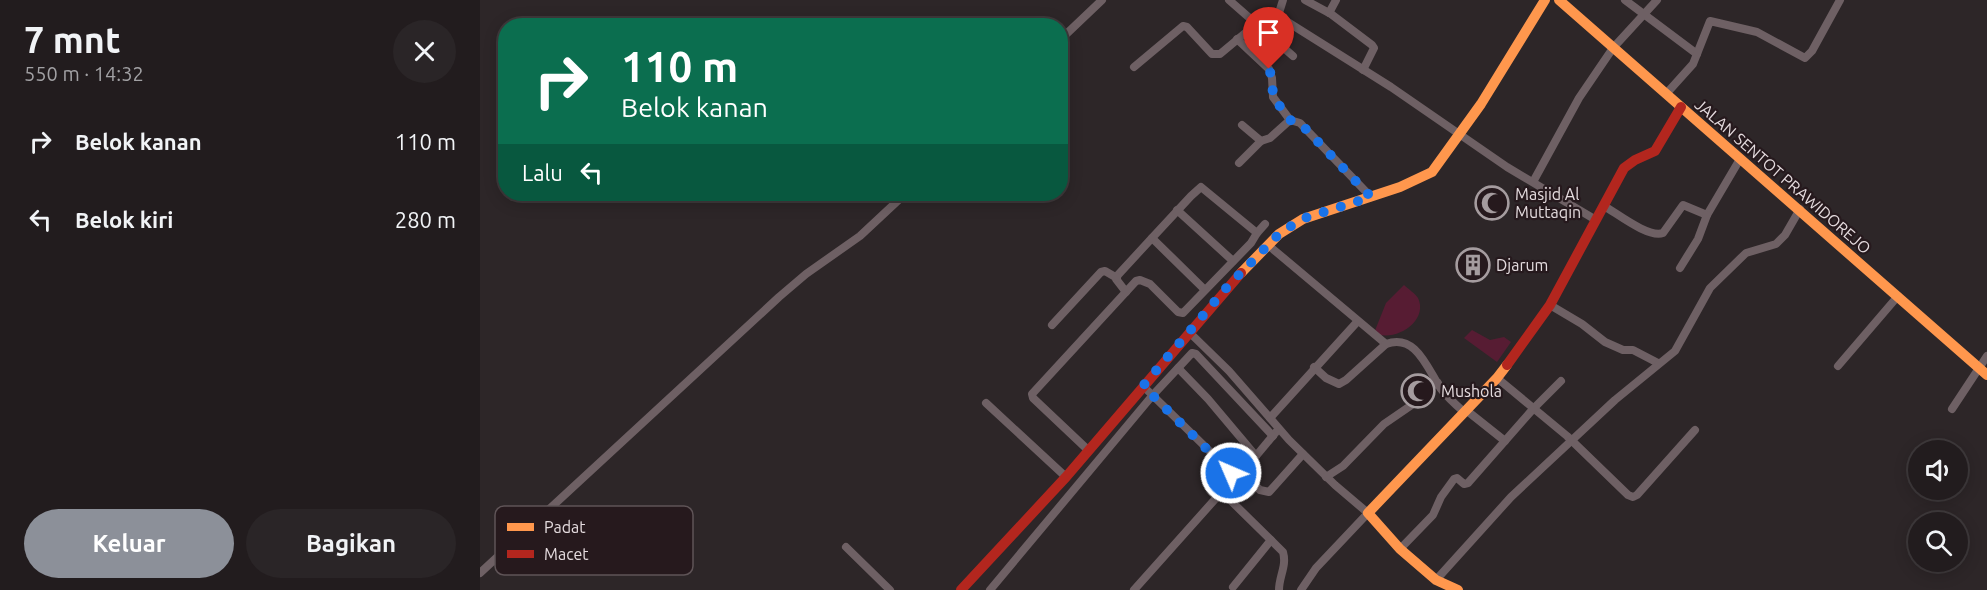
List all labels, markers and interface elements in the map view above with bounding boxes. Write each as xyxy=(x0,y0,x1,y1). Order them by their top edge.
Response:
pin xyxy=(1243,7,1294,69)
icon: arrive xyxy=(1252,16,1285,49)
text: 7 mnt xyxy=(24,19,120,60)
button: close xyxy=(393,20,456,83)
icon: right xyxy=(522,42,600,120)
text: 110 m xyxy=(621,43,738,90)
text: 550 m · 14:32 xyxy=(24,62,144,85)
text: Belok kanan xyxy=(621,92,768,122)
street label: JALAN SENTOT PRAWIDOREJO xyxy=(1692,95,1874,257)
icon: right xyxy=(24,125,57,158)
text: Belok kanan xyxy=(75,129,202,154)
text: 110 m xyxy=(395,129,456,154)
icon: left xyxy=(575,156,608,189)
text: Lalu xyxy=(522,160,563,185)
mosque icon: Masjid Al Muttaqin xyxy=(1474,185,1510,221)
place label: Masjid Al Muttaqin xyxy=(1515,185,1581,221)
icon: left xyxy=(24,203,57,236)
text: Belok kiri xyxy=(75,207,173,232)
text: 280 m xyxy=(395,207,456,232)
building icon: Djarum xyxy=(1455,247,1491,283)
place label: Djarum xyxy=(1496,256,1548,274)
mosque icon: Mushola xyxy=(1400,373,1436,409)
place label: Mushola xyxy=(1441,382,1502,400)
map controls xyxy=(1908,440,1968,572)
button: sound xyxy=(1908,440,1968,500)
position arrow xyxy=(1199,441,1263,505)
legend xyxy=(495,506,693,575)
button: Keluar xyxy=(24,509,234,578)
button: Bagikan xyxy=(246,509,456,578)
button: search xyxy=(1908,512,1968,572)
text: Padat xyxy=(544,518,586,536)
text: Macet xyxy=(544,545,589,563)

